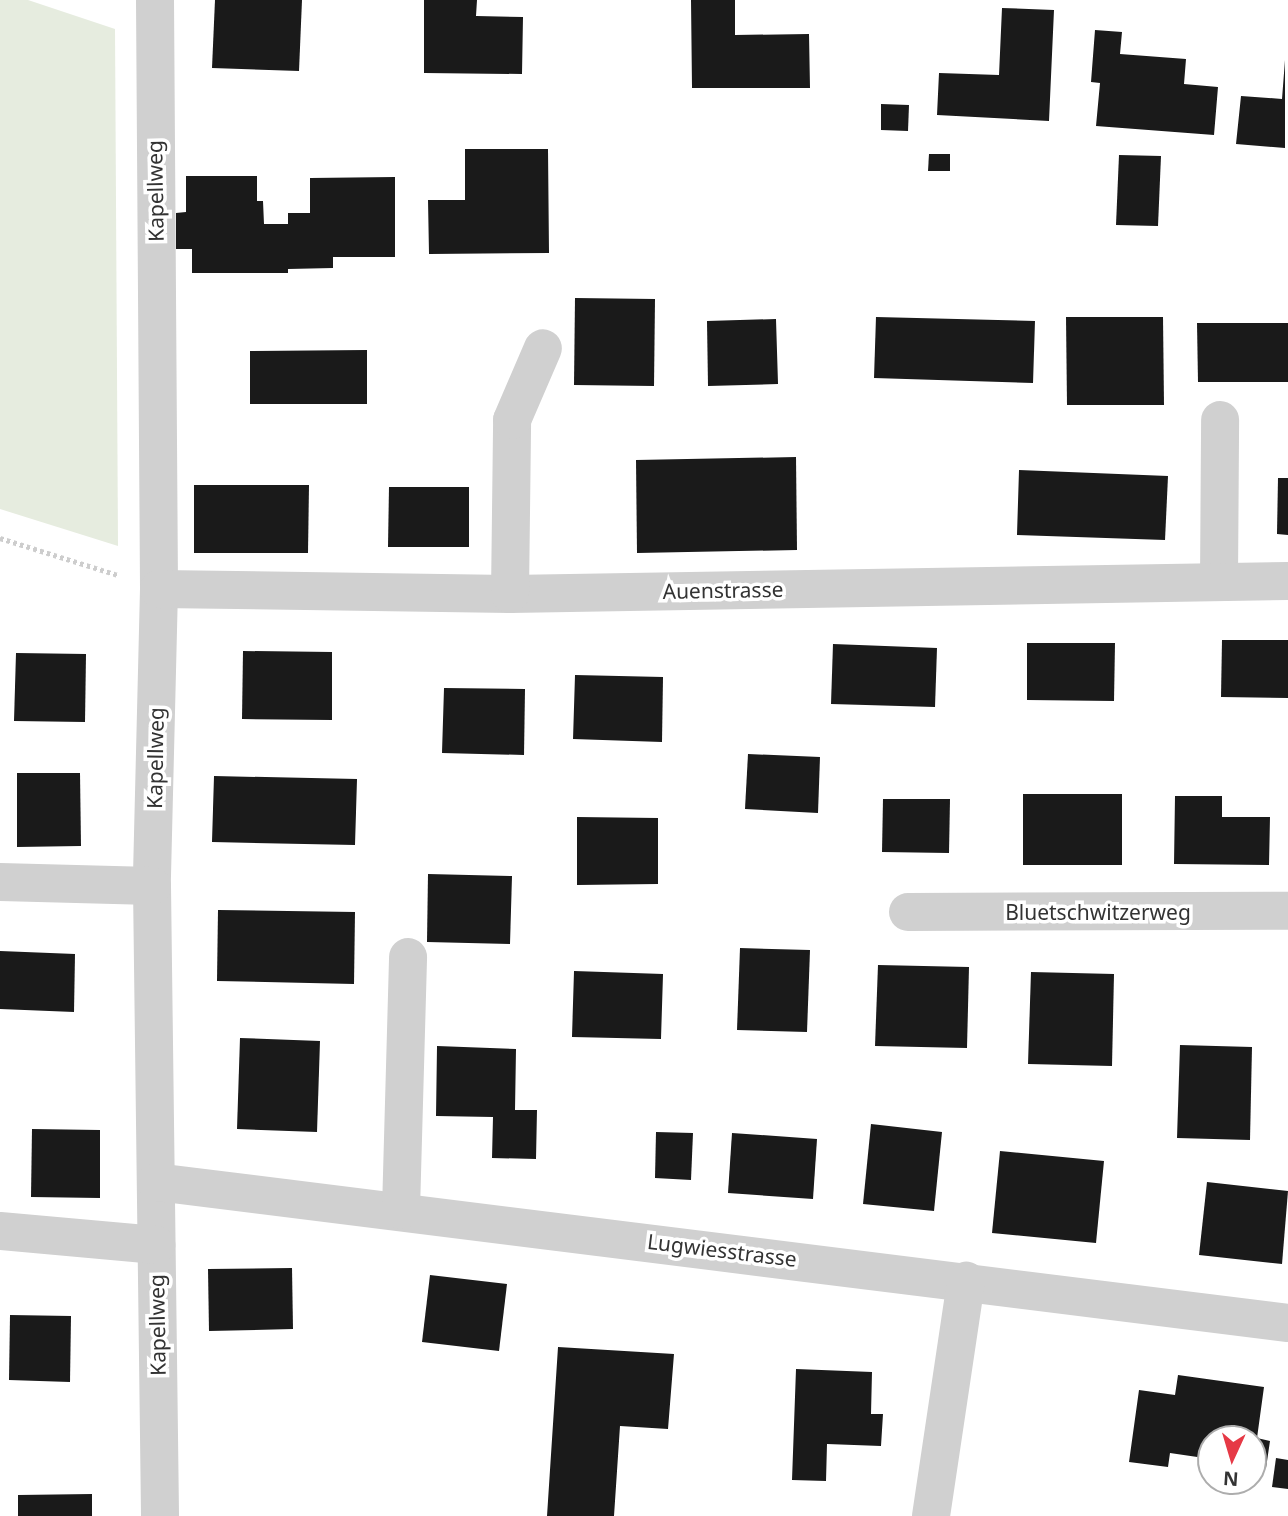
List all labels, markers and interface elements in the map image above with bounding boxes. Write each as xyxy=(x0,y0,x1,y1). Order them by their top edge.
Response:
street label: Kapellweg xyxy=(142,140,168,242)
street label: Auenstrasse xyxy=(662,576,784,604)
street label: Kapellweg xyxy=(142,707,168,809)
street label: Bluetschwitzerweg xyxy=(1005,899,1191,925)
street label: Lugwiesstrasse xyxy=(646,1228,798,1272)
street label: Kapellweg xyxy=(144,1274,170,1376)
north arrow xyxy=(1197,1425,1267,1495)
text: N xyxy=(1222,1465,1239,1492)

